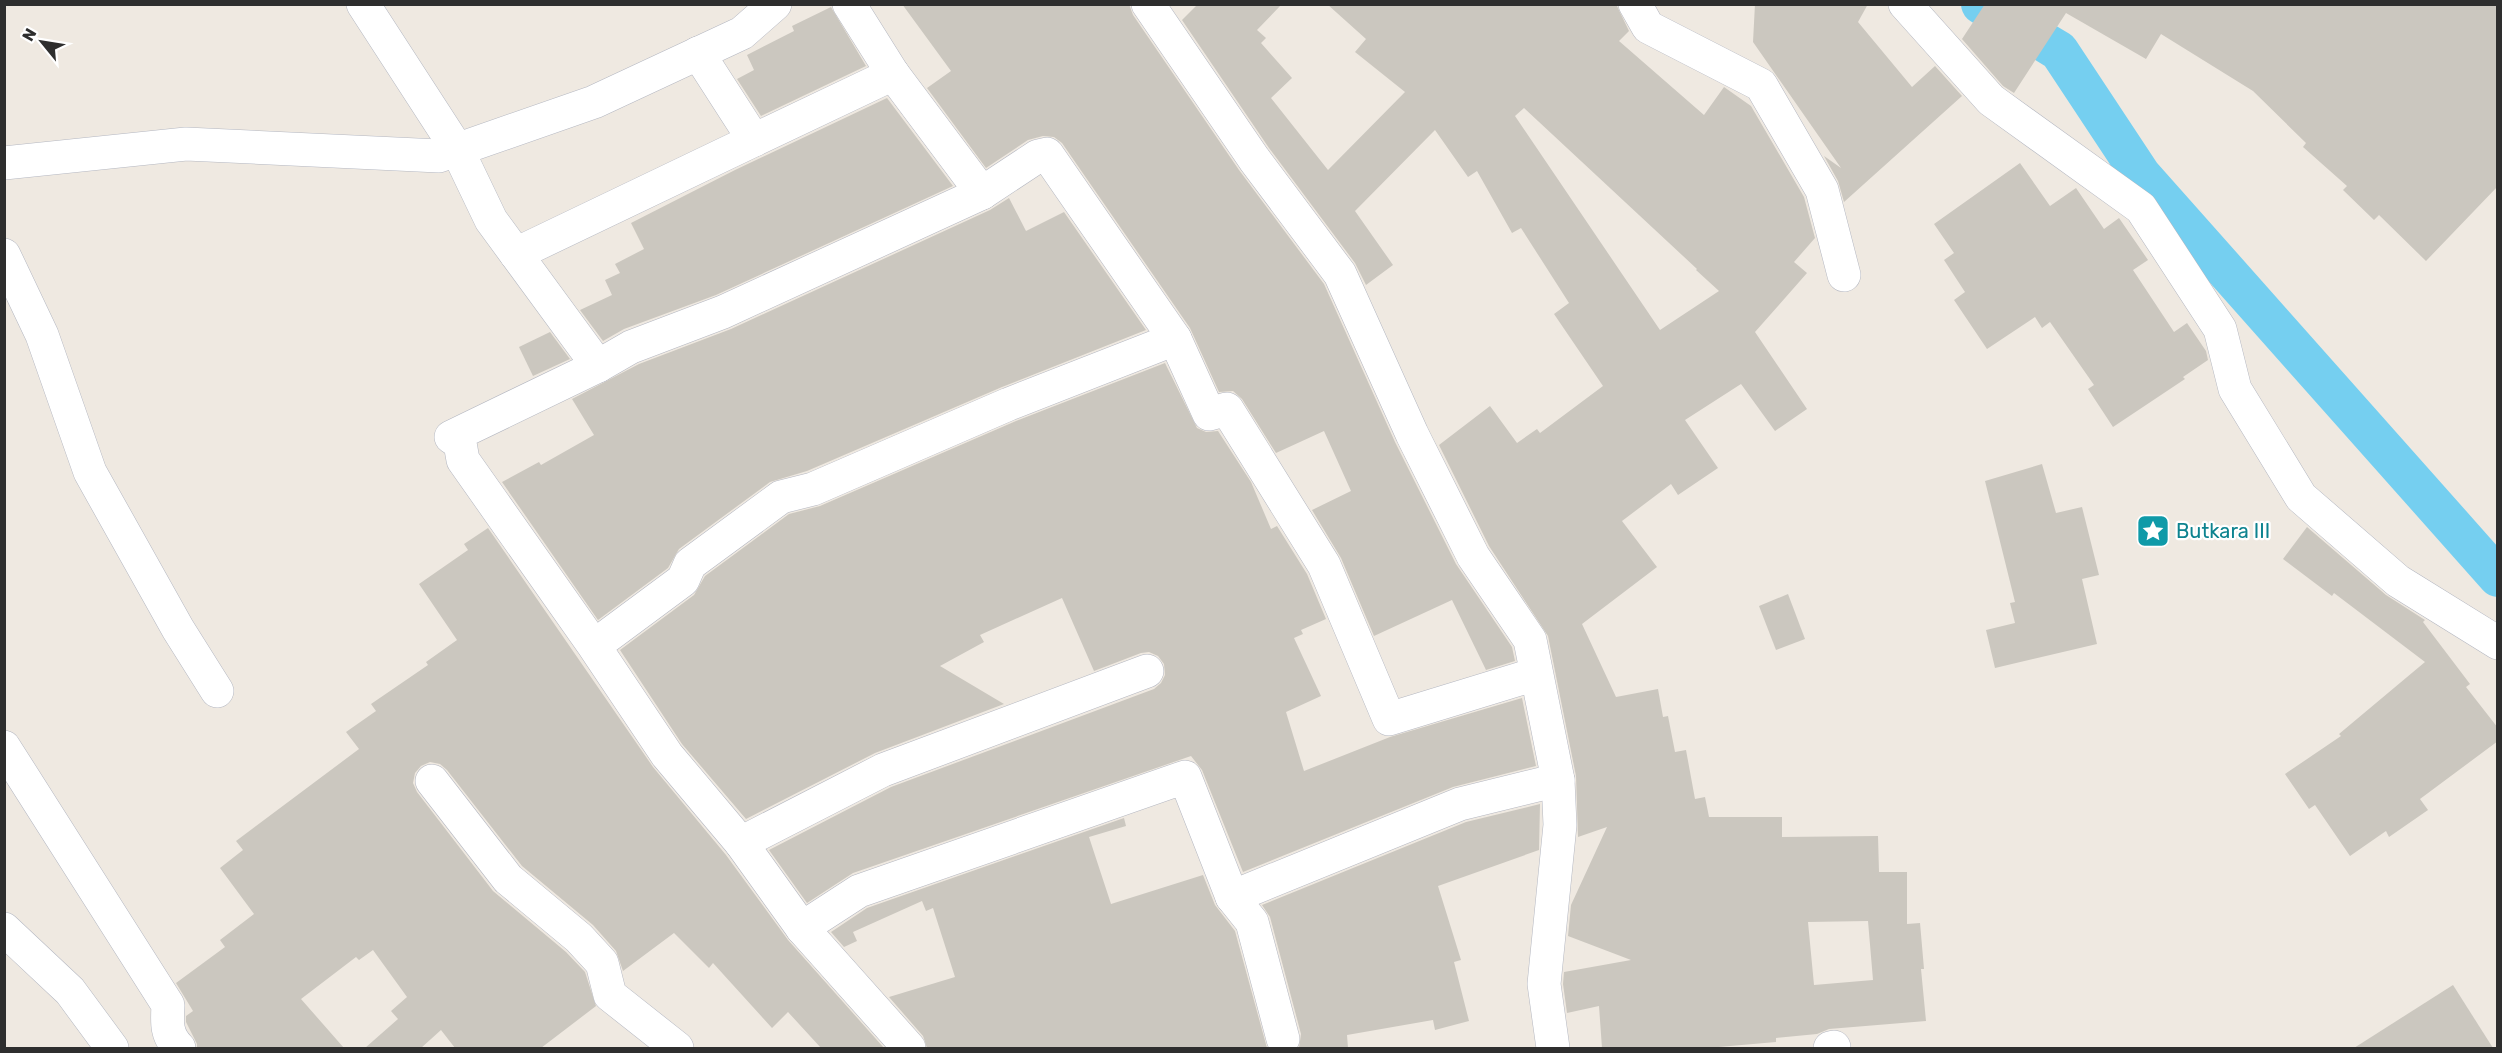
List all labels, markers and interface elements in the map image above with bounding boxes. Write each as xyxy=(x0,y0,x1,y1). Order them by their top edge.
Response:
north arrow xyxy=(12,12,72,72)
text: N xyxy=(18,25,41,44)
place icon: Butkara III xyxy=(2135,513,2171,549)
place label: Butkara III xyxy=(2176,519,2270,543)

